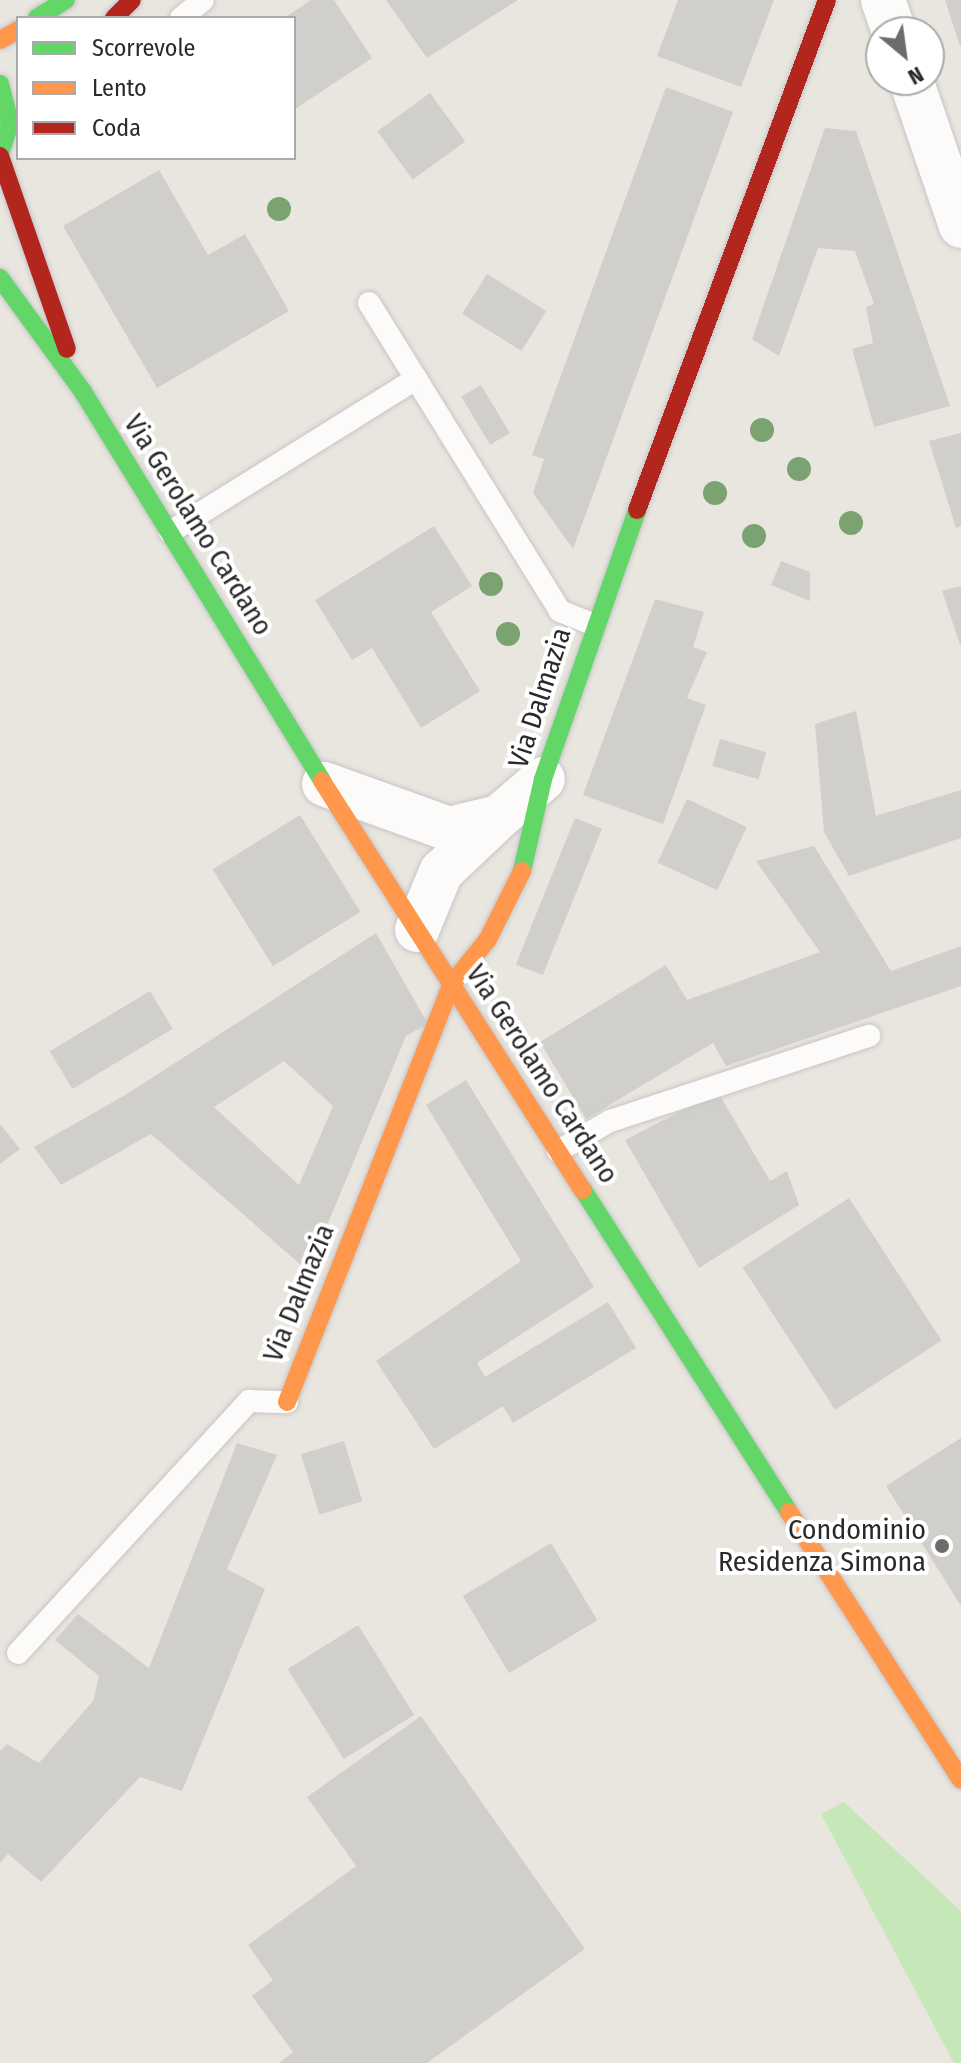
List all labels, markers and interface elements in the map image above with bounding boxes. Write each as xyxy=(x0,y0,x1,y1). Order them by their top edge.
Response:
legend xyxy=(16,16,296,160)
north arrow xyxy=(865,16,945,96)
text: Scorrevole xyxy=(92,34,195,62)
text: N xyxy=(904,61,928,91)
text: Lento xyxy=(92,74,147,102)
text: Coda xyxy=(92,114,141,142)
street label: Via Gerolamo Cardano xyxy=(116,408,280,642)
street label: Via Dalmazia xyxy=(502,624,578,772)
street label: Via Gerolamo Cardano xyxy=(459,958,625,1190)
street label: Via Dalmazia xyxy=(256,1219,342,1367)
place label: Condominio Residenza Simona xyxy=(718,1513,926,1579)
marker: Condominio Residenza Simona xyxy=(933,1537,951,1555)

